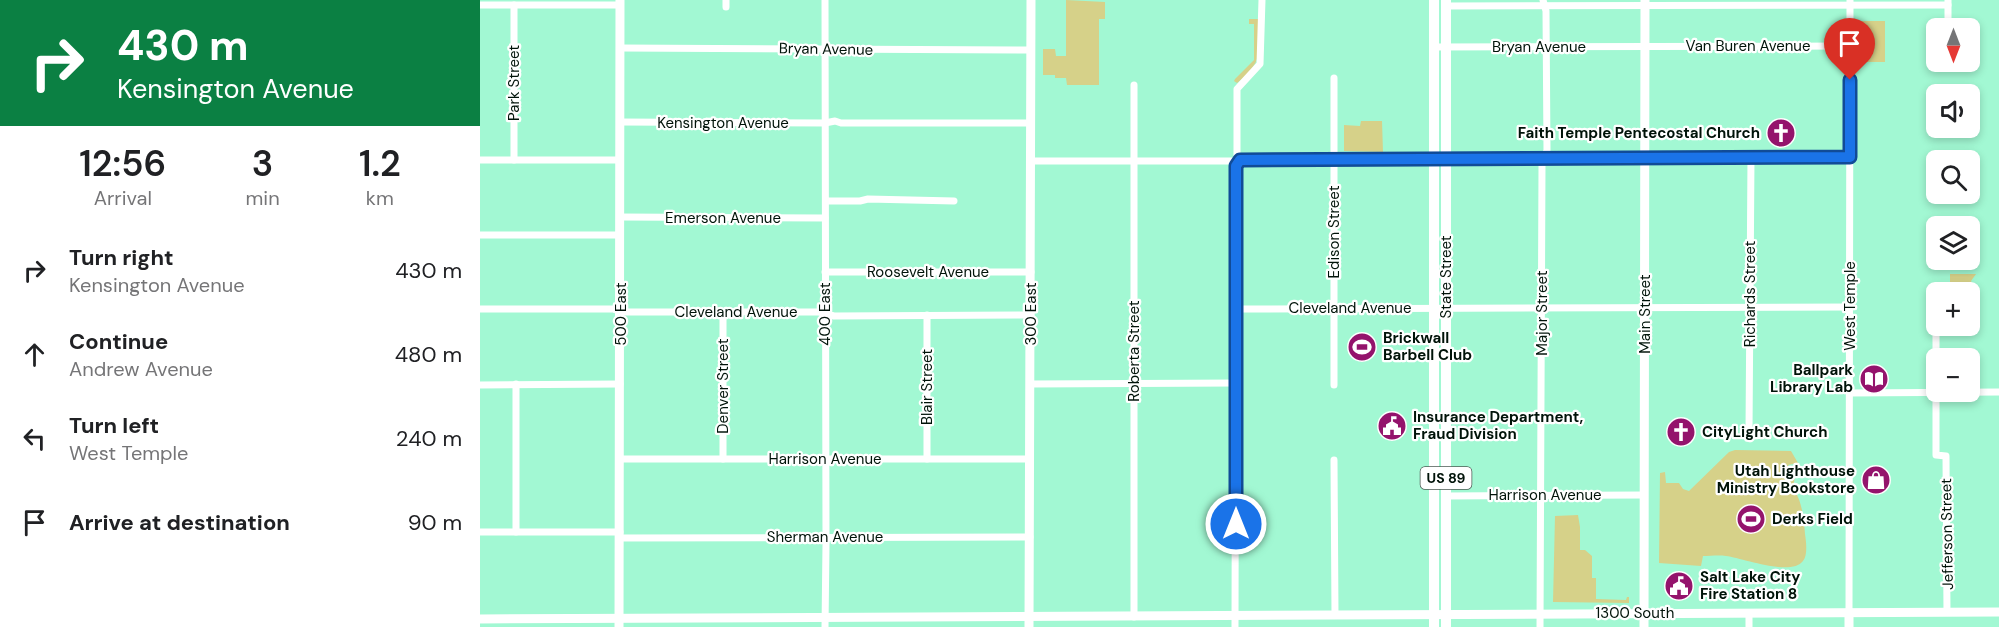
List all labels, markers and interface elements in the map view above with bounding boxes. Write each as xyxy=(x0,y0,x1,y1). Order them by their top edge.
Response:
text: 430 m xyxy=(117,18,249,73)
pin xyxy=(1824,18,1875,80)
north arrow xyxy=(1926,18,1980,72)
map controls xyxy=(1926,18,1980,402)
icon: right xyxy=(18,24,96,102)
icon: arrive xyxy=(1833,27,1866,60)
street label: Van Buren Avenue xyxy=(1686,36,1810,56)
street label: Bryan Avenue xyxy=(1492,37,1586,57)
street label: Bryan Avenue xyxy=(779,38,873,60)
street label: Park Street xyxy=(504,45,524,121)
text: Kensington Avenue xyxy=(117,71,354,106)
button: sound xyxy=(1926,84,1980,138)
street label: Kensington Avenue xyxy=(657,113,789,133)
church icon: Faith Temple Pentecostal Church xyxy=(1765,117,1797,149)
place label: Faith Temple Pentecostal Church xyxy=(1518,123,1760,143)
text: 12:56 xyxy=(79,140,166,187)
text: 3 xyxy=(252,140,273,187)
text: 1.2 xyxy=(359,140,401,187)
button: search xyxy=(1926,150,1980,204)
text: Arrival xyxy=(94,185,152,211)
text: min xyxy=(246,185,280,211)
text: km xyxy=(366,185,394,211)
street label: Edison Street xyxy=(1324,185,1344,279)
street label: Emerson Avenue xyxy=(665,208,781,228)
button: layers xyxy=(1926,216,1980,270)
street label: State Street xyxy=(1436,235,1456,319)
street label: Richards Street xyxy=(1740,241,1760,347)
text: Turn right xyxy=(69,243,174,272)
icon: right xyxy=(18,254,51,287)
text: 430 m xyxy=(395,256,462,285)
street label: West Temple xyxy=(1840,261,1860,351)
street label: Roosevelt Avenue xyxy=(867,262,989,282)
street label: Major Street xyxy=(1532,270,1552,356)
text: Kensington Avenue xyxy=(69,272,245,298)
street label: Main Street xyxy=(1635,274,1655,354)
street label: 500 East xyxy=(611,282,631,346)
street label: 400 East xyxy=(815,282,835,346)
street label: 300 East xyxy=(1021,282,1041,346)
button: + xyxy=(1926,282,1980,336)
street label: Cleveland Avenue xyxy=(1289,298,1411,318)
street label: Roberta Street xyxy=(1124,300,1144,402)
street label: Cleveland Avenue xyxy=(675,302,797,322)
text: Continue xyxy=(69,327,168,356)
place label: Brickwall Barbell Club xyxy=(1383,328,1472,365)
sports icon: Brickwall Barbell Club xyxy=(1346,331,1378,363)
icon: ahead xyxy=(18,338,51,371)
street label: Denver Street xyxy=(713,338,733,434)
text: 480 m xyxy=(395,340,462,369)
button: − xyxy=(1926,348,1980,402)
street label: Blair Street xyxy=(917,349,937,425)
text: Andrew Avenue xyxy=(69,356,213,382)
place label: Ballpark Library Lab xyxy=(1770,360,1853,397)
library icon: Ballpark Library Lab xyxy=(1858,363,1890,395)
place label: Insurance Department, Fraud Division xyxy=(1413,407,1583,444)
public building icon: Insurance Department, Fraud Division xyxy=(1376,410,1408,442)
text: Turn left xyxy=(69,411,159,440)
church icon: CityLight Church xyxy=(1665,416,1697,448)
icon: left xyxy=(18,422,51,455)
place label: CityLight Church xyxy=(1702,422,1827,442)
text: 240 m xyxy=(396,424,462,453)
text: West Temple xyxy=(69,440,188,466)
street label: Harrison Avenue xyxy=(768,449,882,469)
place label: Utah Lighthouse Ministry Bookstore xyxy=(1717,461,1855,498)
shop icon: Utah Lighthouse Ministry Bookstore xyxy=(1860,464,1892,496)
road number: US 89 xyxy=(1420,467,1472,489)
street label: Jefferson Street xyxy=(1936,478,1958,590)
street label: Harrison Avenue xyxy=(1488,485,1602,505)
position arrow xyxy=(1204,492,1268,556)
sports icon: Derks Field xyxy=(1735,503,1767,535)
icon: arrive xyxy=(18,506,51,539)
text: Arrive at destination xyxy=(69,508,290,537)
text: 90 m xyxy=(408,508,462,537)
place label: Derks Field xyxy=(1772,509,1853,529)
street label: Sherman Avenue xyxy=(767,527,883,547)
place label: Salt Lake City Fire Station 8 xyxy=(1700,567,1800,604)
public building icon: Salt Lake City Fire Station 8 xyxy=(1663,570,1695,602)
street label: 1300 South xyxy=(1596,603,1674,623)

